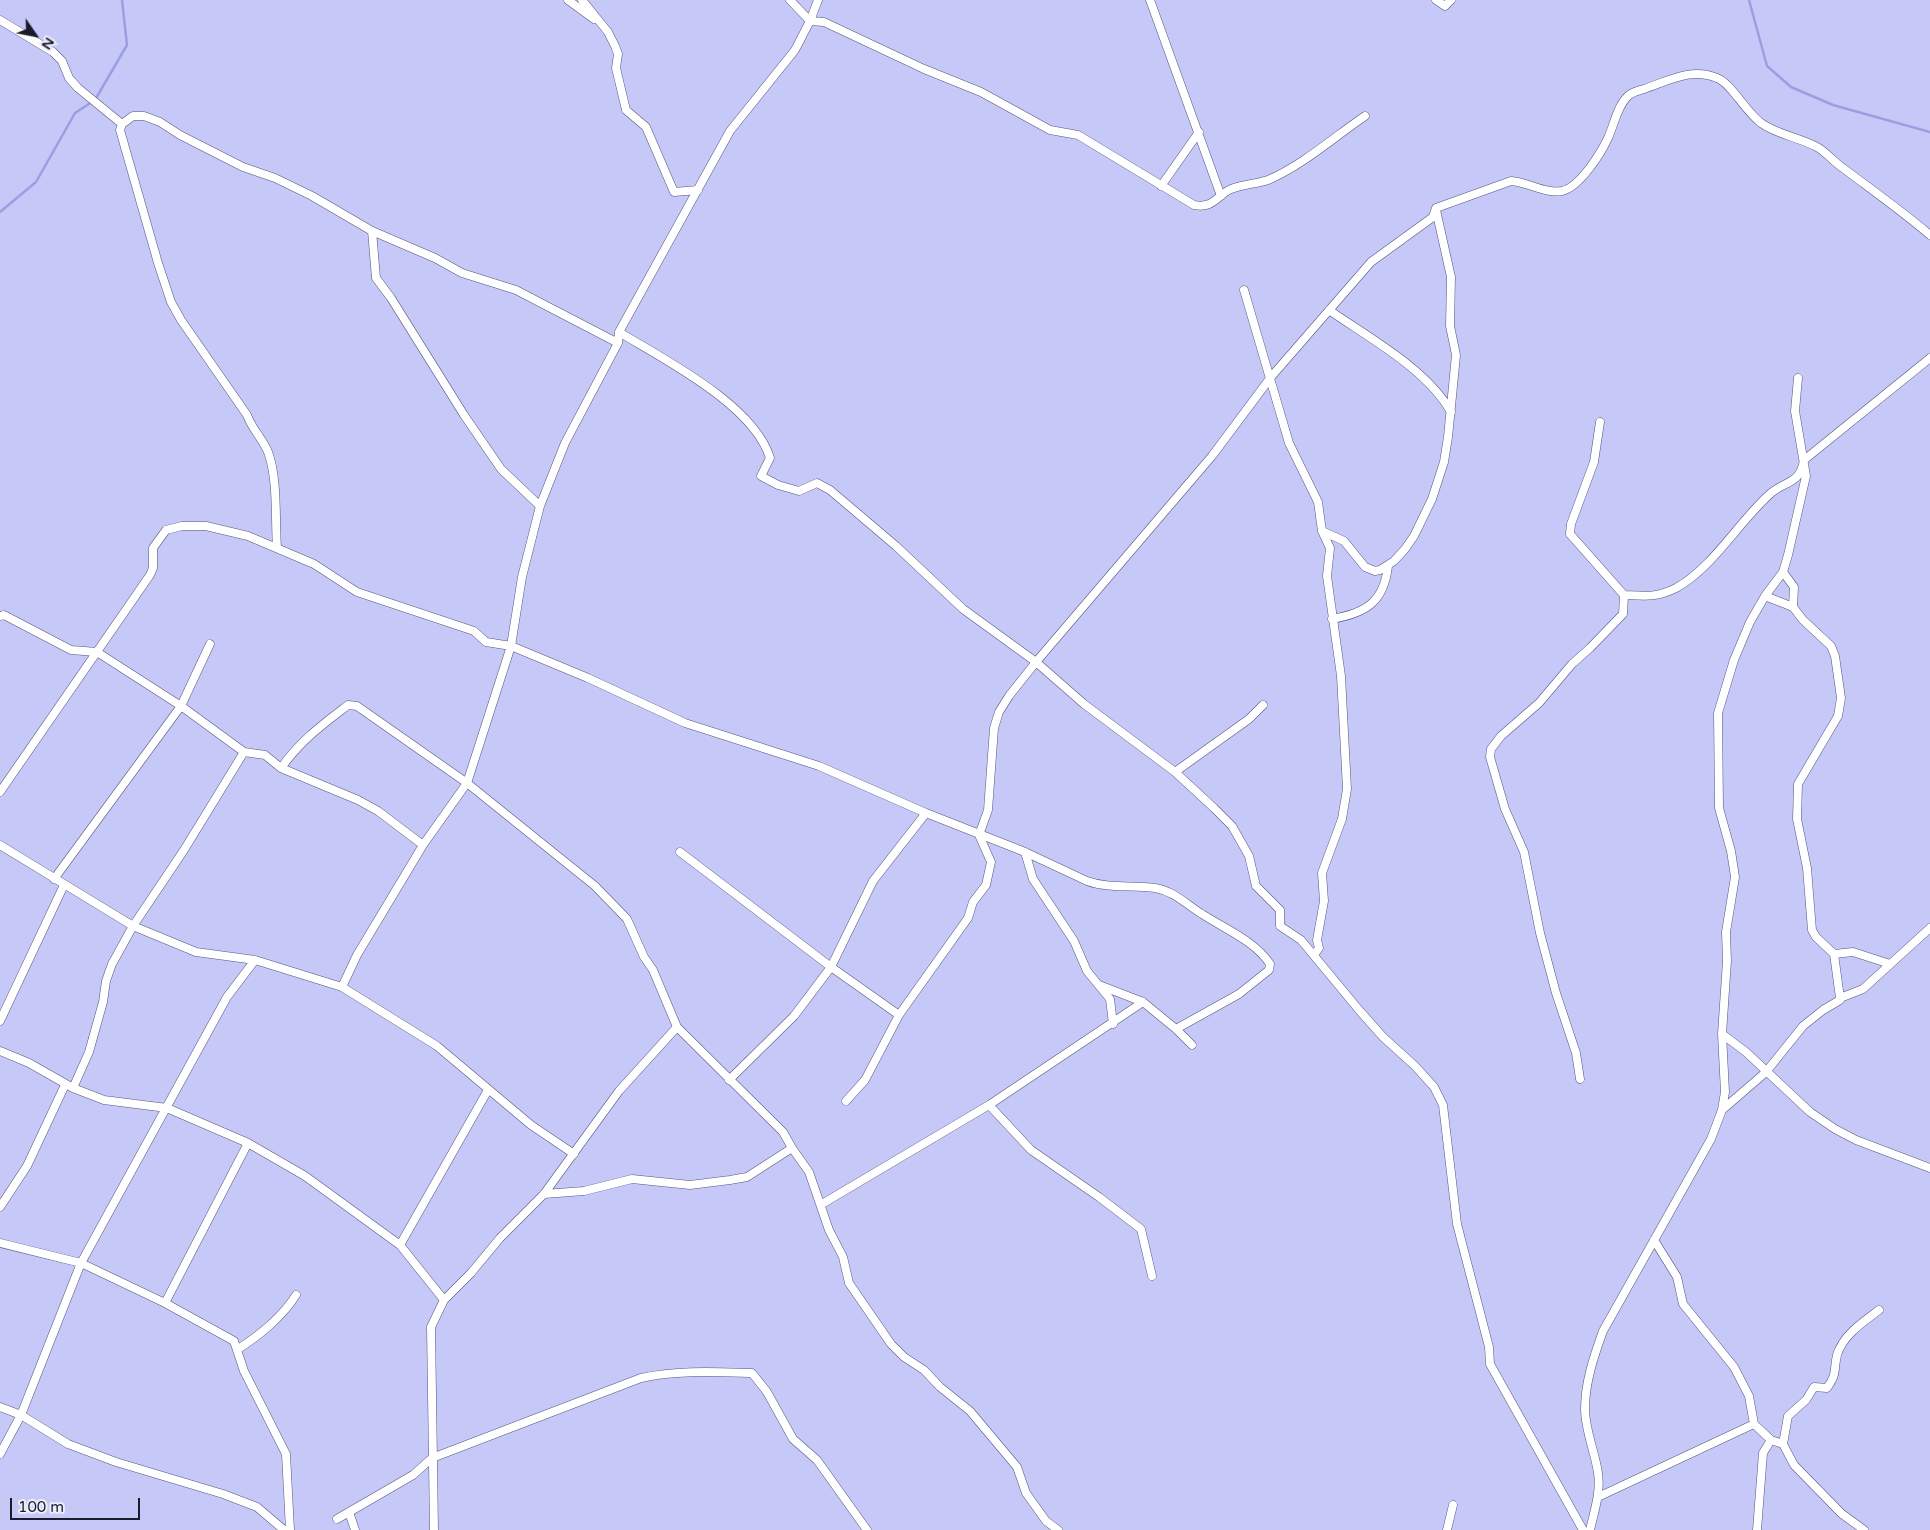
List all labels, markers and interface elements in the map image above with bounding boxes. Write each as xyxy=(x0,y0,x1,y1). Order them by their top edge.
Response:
north arrow xyxy=(10,10,60,60)
text: N xyxy=(38,34,58,53)
scale bar xyxy=(12,1488,142,1520)
text: 100 m xyxy=(18,1498,64,1516)

